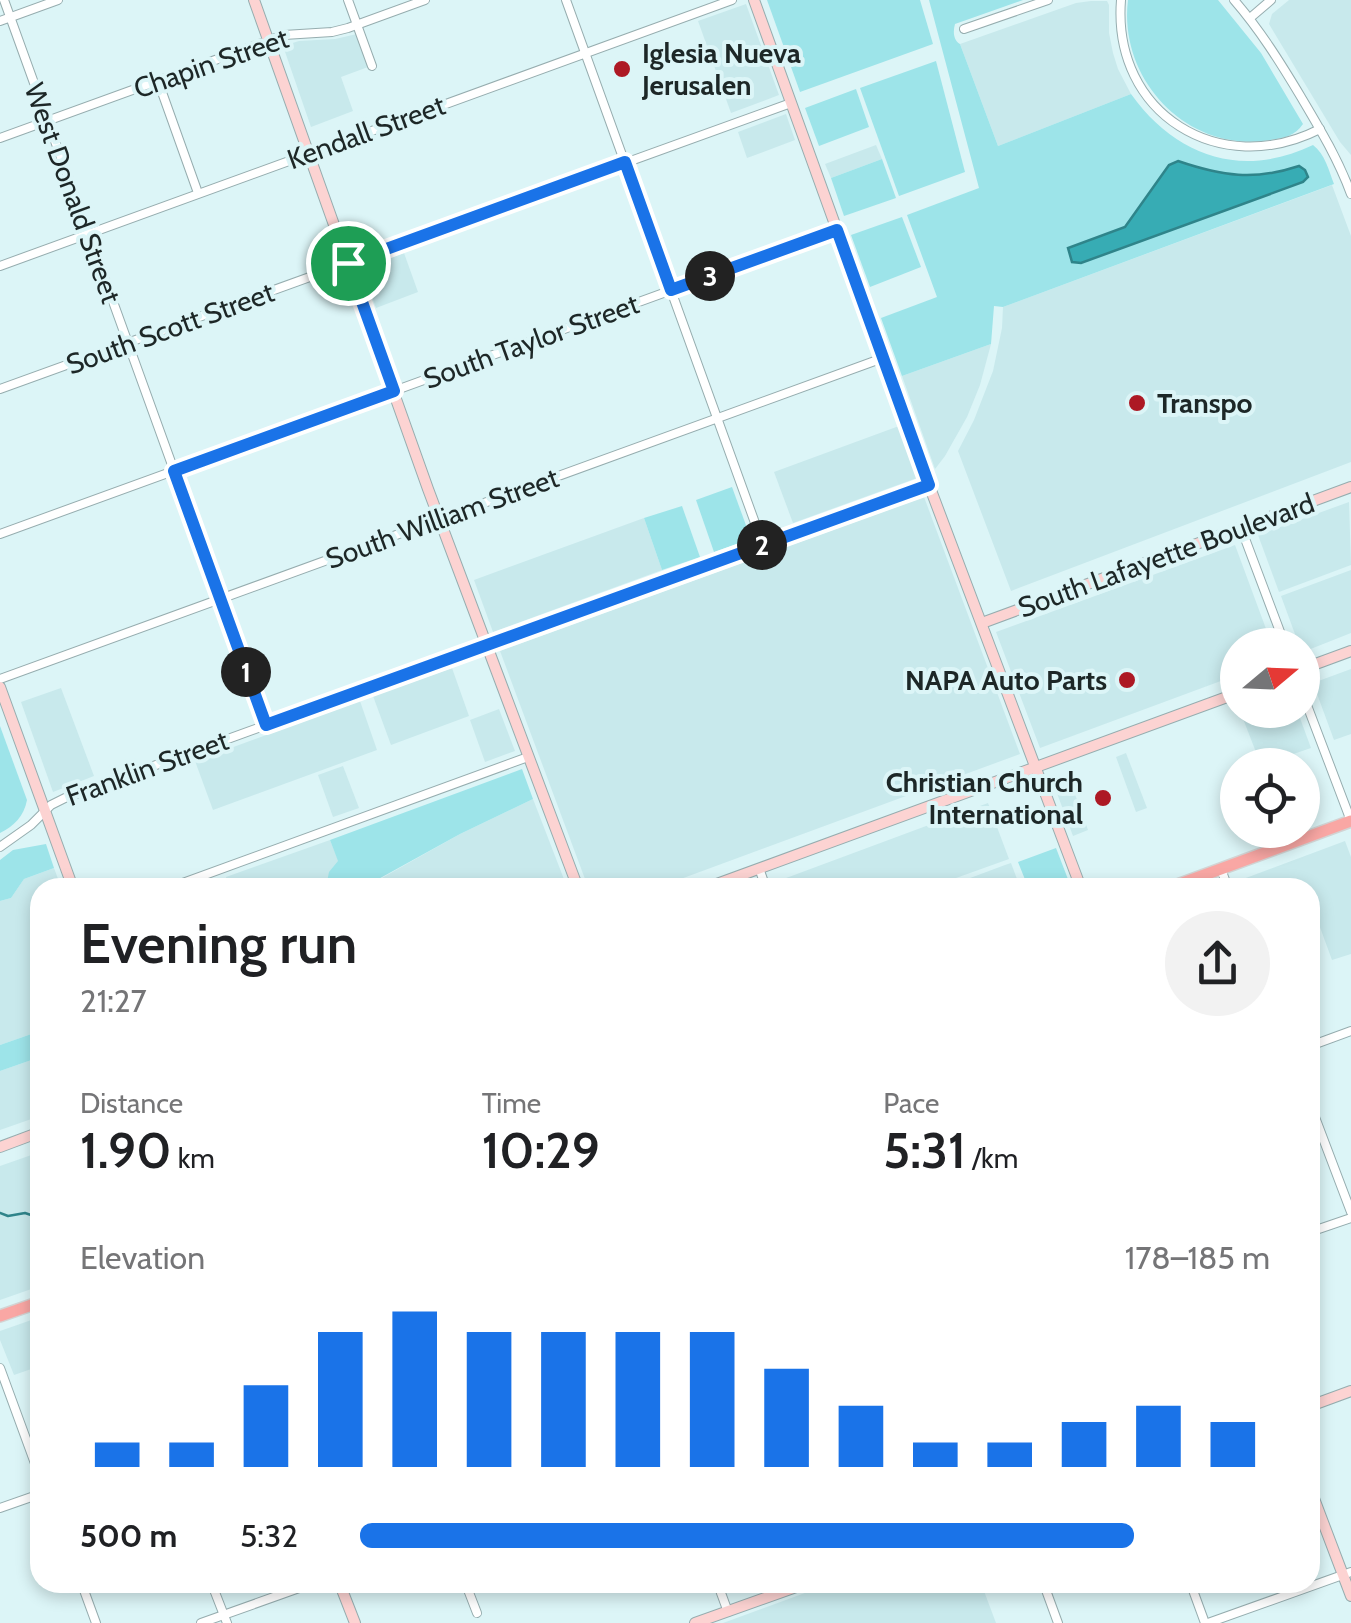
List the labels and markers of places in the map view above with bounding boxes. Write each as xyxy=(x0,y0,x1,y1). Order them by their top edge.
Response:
place label: Iglesia Nueva Jerusalen xyxy=(641,36,801,102)
marker: Iglesia Nueva Jerusalen xyxy=(611,58,633,80)
pin xyxy=(306,221,391,306)
pin: 3 xyxy=(685,251,735,301)
place label: Transpo xyxy=(1157,386,1253,420)
marker: Transpo xyxy=(1126,392,1148,414)
pin: 2 xyxy=(737,520,787,570)
pin: 1 xyxy=(221,647,271,697)
place label: NAPA Auto Parts xyxy=(905,663,1107,697)
marker: NAPA Auto Parts xyxy=(1116,669,1138,691)
place label: Christian Church International xyxy=(886,765,1083,831)
marker: Christian Church International xyxy=(1092,787,1114,809)

